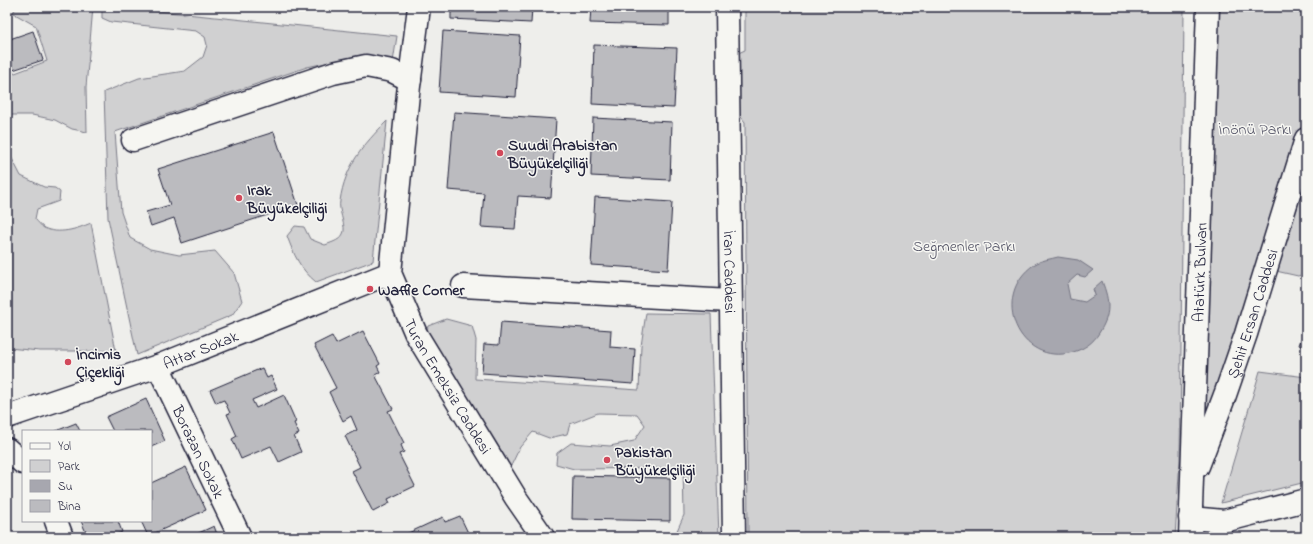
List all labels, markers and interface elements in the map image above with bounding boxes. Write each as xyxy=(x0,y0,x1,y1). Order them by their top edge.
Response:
park label: İnönü Parkı xyxy=(1219,118,1291,142)
place label: Suudi Arabistan Büyükelçiliği xyxy=(507,134,617,177)
marker: Suudi Arabistan Büyükelçiliği xyxy=(495,148,505,158)
place label: Irak Büyükelçiliği xyxy=(246,179,327,222)
marker: Irak Büyükelçiliği xyxy=(234,193,244,203)
street label: Atatürk Bulvarı xyxy=(1187,222,1215,322)
street label: İran Caddesi xyxy=(716,230,741,314)
park label: Seğmenler Parkı xyxy=(913,235,1015,259)
street label: Şehit Ersan Caddesi xyxy=(1222,246,1286,382)
place label: Waffle Corner xyxy=(378,279,465,303)
marker: Waffle Corner xyxy=(365,284,375,294)
street label: Turan Emeksiz Caddesi xyxy=(397,315,497,460)
street label: Attar Sokak xyxy=(160,325,243,377)
place label: İncimis Çiçekliği xyxy=(76,343,125,386)
marker: İncimis Çiçekliği xyxy=(63,357,73,367)
street label: Borazan Sokak xyxy=(164,401,230,504)
legend xyxy=(22,430,152,522)
text: Yol xyxy=(58,438,71,456)
place label: Pakistan Büyükelçiliği xyxy=(614,441,695,484)
marker: Pakistan Büyükelçiliği xyxy=(602,455,612,465)
text: Park xyxy=(58,458,80,476)
text: Su xyxy=(58,478,73,496)
text: Bina xyxy=(57,498,81,516)

